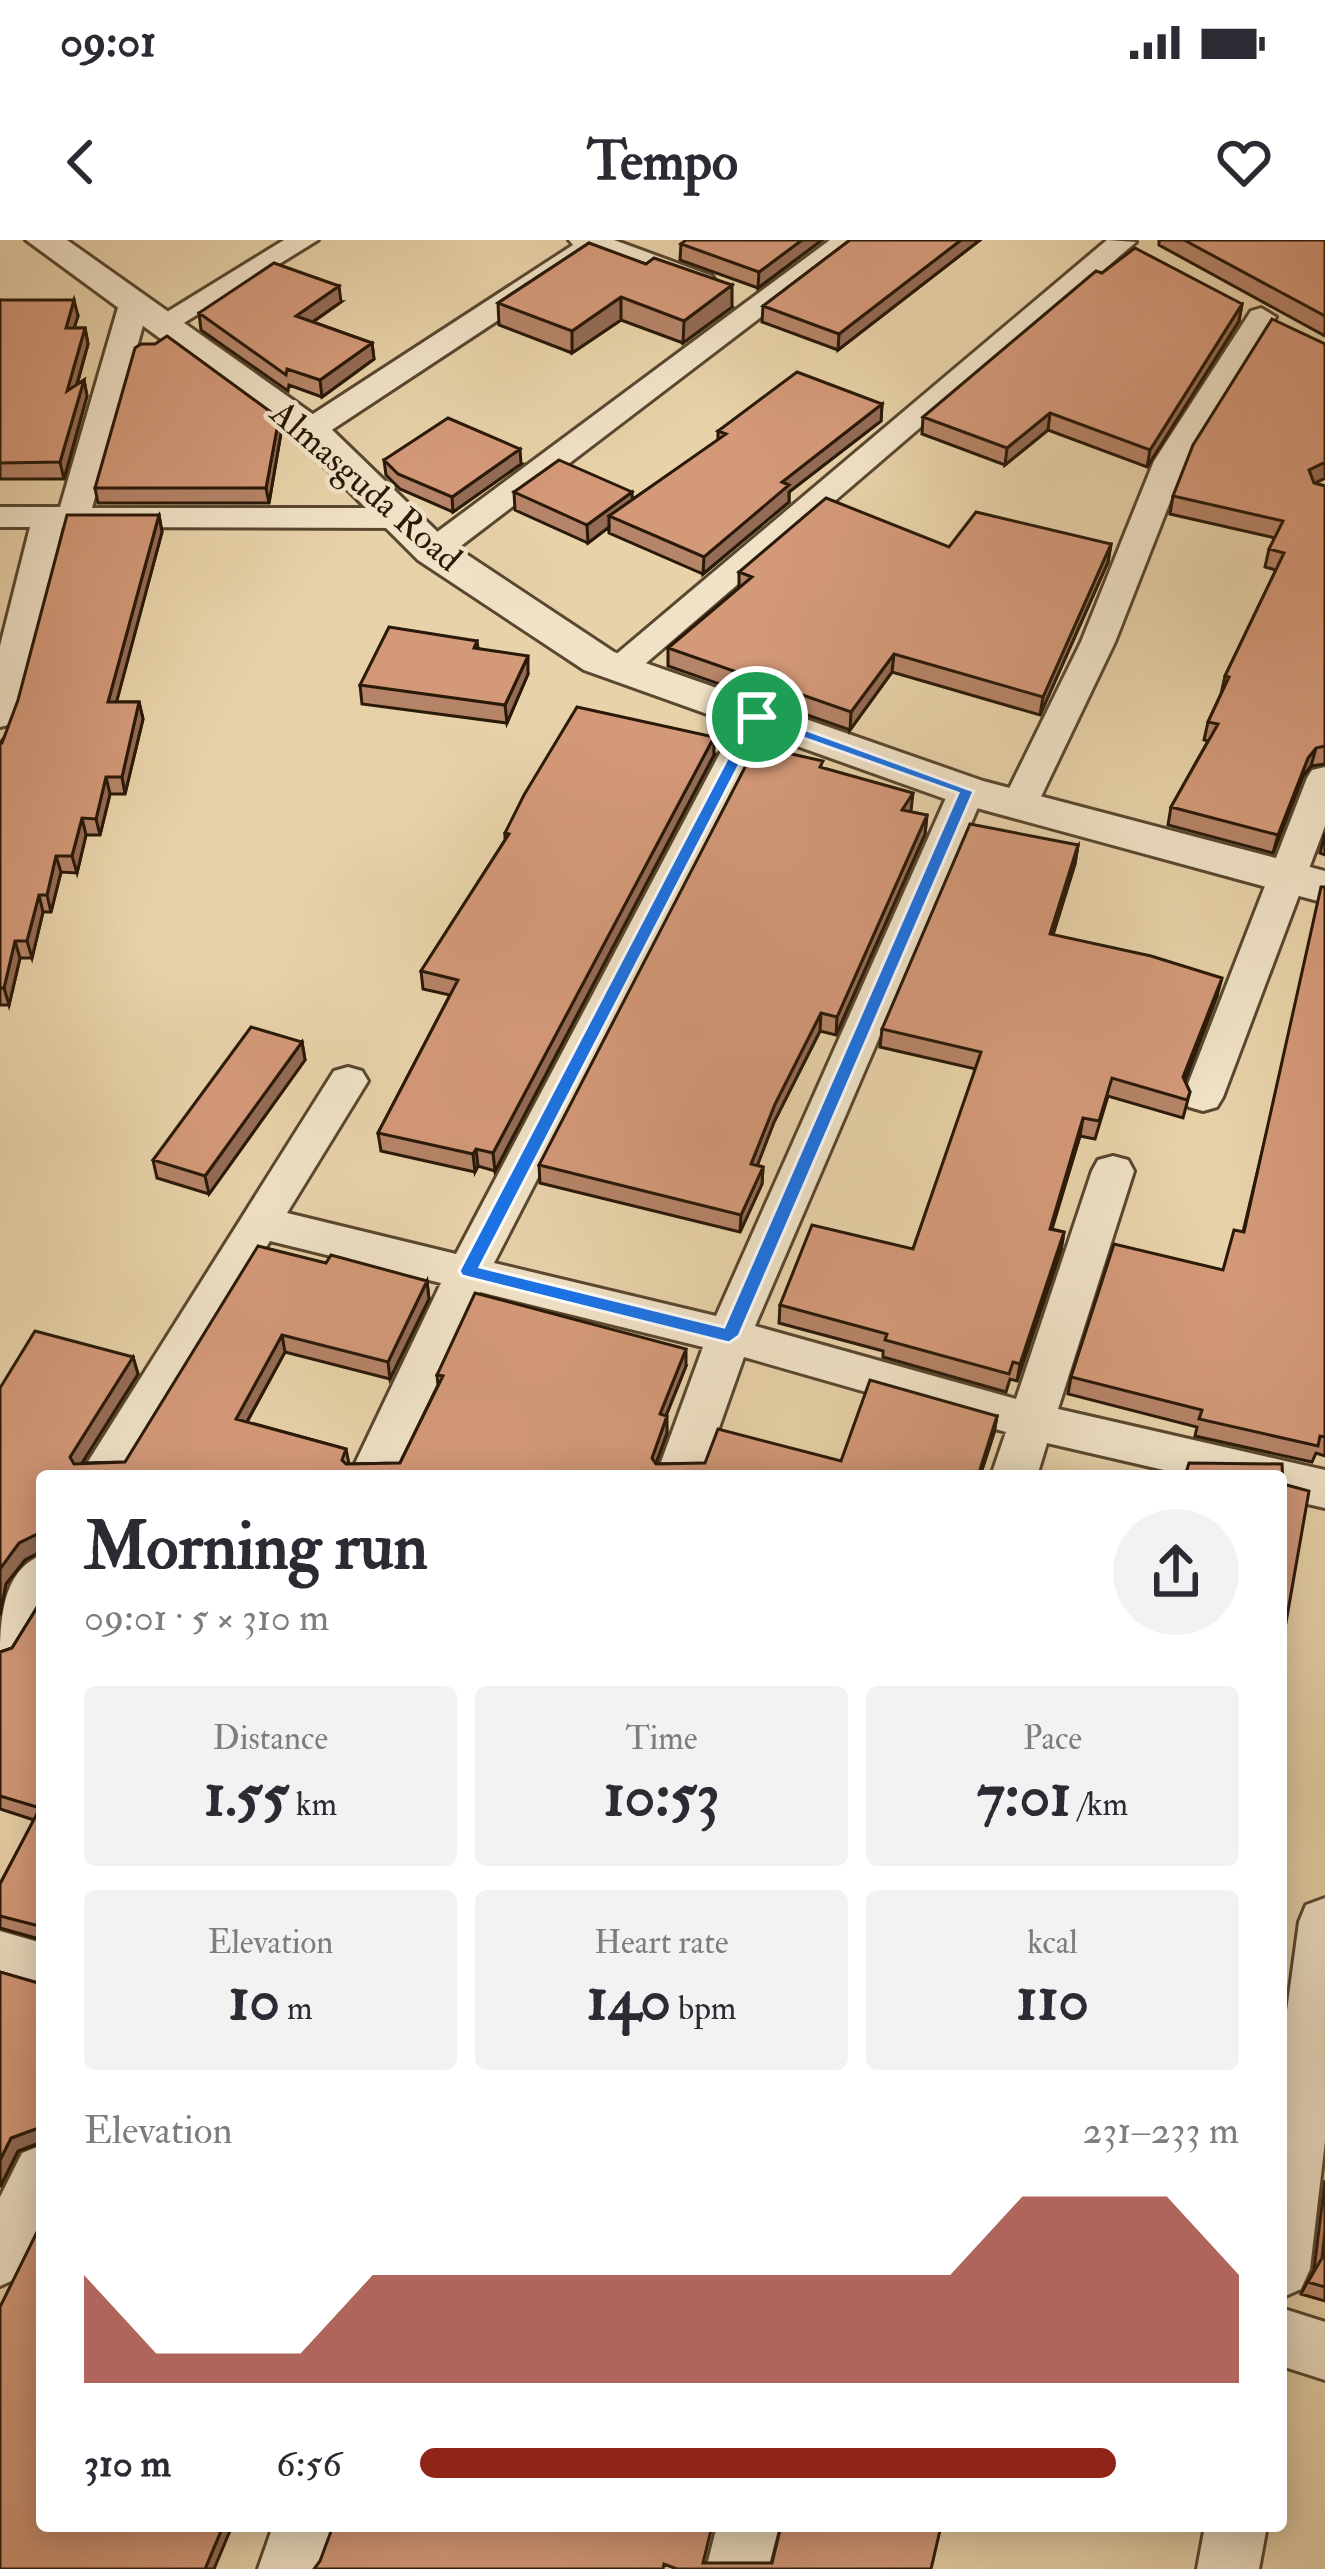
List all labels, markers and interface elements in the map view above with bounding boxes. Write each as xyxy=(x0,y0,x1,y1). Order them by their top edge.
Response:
text: 09:01 xyxy=(60,14,156,70)
text: Tempo xyxy=(587,128,738,196)
icon: back xyxy=(48,129,114,195)
icon: heart xyxy=(1211,129,1277,195)
street label: Almasguda Road xyxy=(260,390,471,582)
pin xyxy=(706,666,808,768)
icon: arrive xyxy=(724,684,790,750)
text: Morning run xyxy=(84,1506,428,1589)
button: share xyxy=(1113,1509,1239,1635)
text: 09:01 · 5 × 310 m xyxy=(84,1593,329,1642)
text: Distance xyxy=(213,1718,328,1759)
text: Time xyxy=(625,1718,698,1759)
text: Pace xyxy=(1023,1718,1082,1759)
text: 1.55 xyxy=(204,1759,289,1834)
text: 10:53 xyxy=(603,1759,720,1834)
text: 7:01 xyxy=(977,1759,1071,1834)
text: km xyxy=(289,1784,337,1825)
text: /km xyxy=(1071,1784,1128,1825)
text: Elevation xyxy=(208,1922,333,1963)
text: Heart rate xyxy=(594,1922,729,1963)
text: kcal xyxy=(1027,1922,1078,1963)
text: 10 xyxy=(228,1963,280,2038)
text: 140 xyxy=(587,1963,671,2038)
text: 110 xyxy=(1016,1963,1089,2038)
text: m xyxy=(280,1988,313,2029)
text: bpm xyxy=(671,1988,736,2029)
text: Elevation xyxy=(84,2106,233,2155)
text: 231–233 m xyxy=(1082,2106,1239,2155)
text: 310 m xyxy=(84,2439,171,2488)
text: 6:56 xyxy=(276,2439,342,2488)

